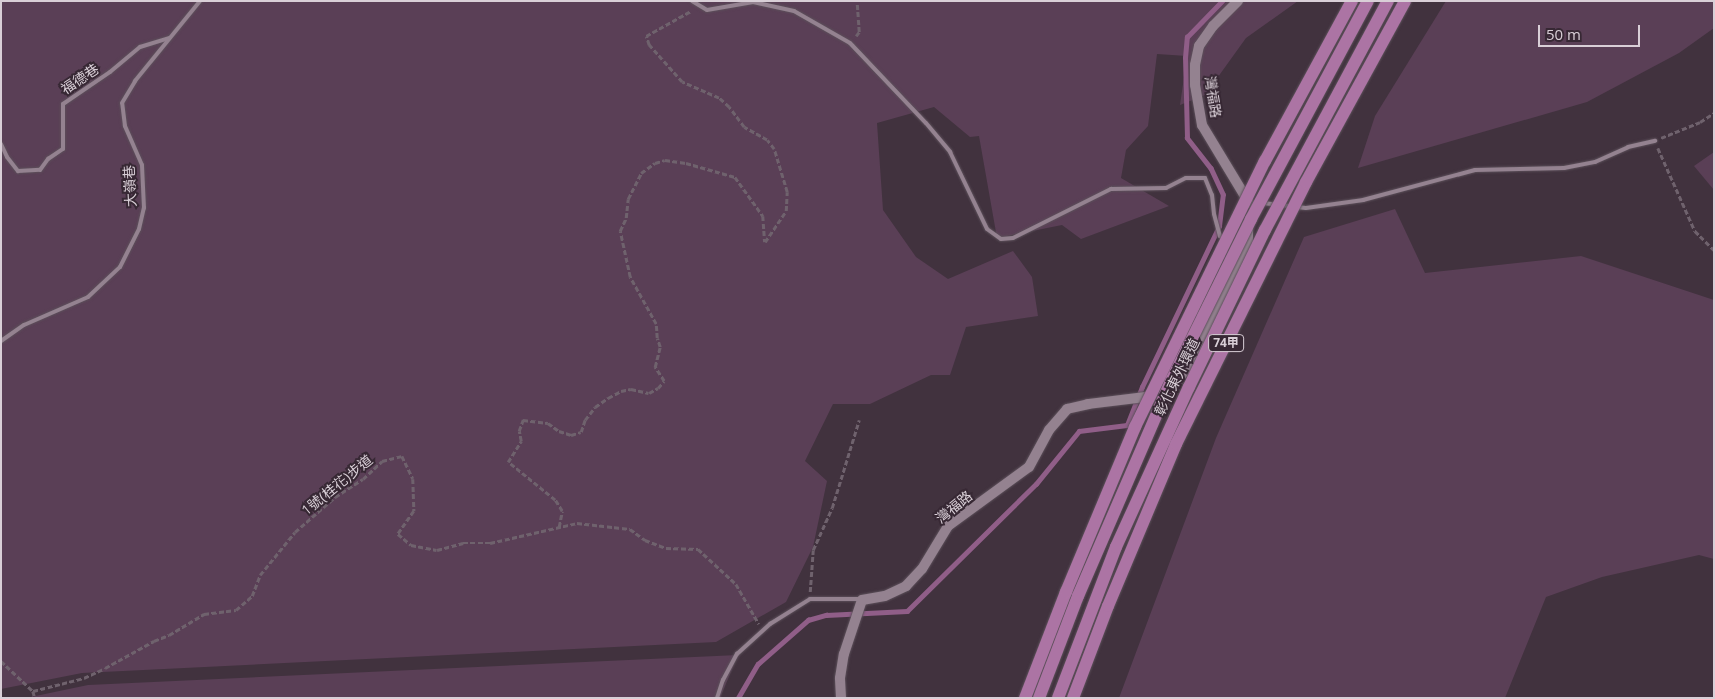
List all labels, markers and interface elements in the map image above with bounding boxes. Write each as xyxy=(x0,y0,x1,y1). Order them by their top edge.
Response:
scale bar xyxy=(1540,15,1642,47)
text: 50 m xyxy=(1546,24,1581,44)
street label: 福德巷 xyxy=(58,60,102,98)
street label: 灣福路 xyxy=(1201,75,1225,119)
street label: 大嶺巷 xyxy=(121,165,139,207)
road number: 74甲 xyxy=(1207,333,1245,352)
street label: 彰化東外環道 xyxy=(1151,336,1203,418)
street label: 1號(桂花)步道 xyxy=(298,451,376,519)
street label: 灣福路 xyxy=(932,487,976,527)

